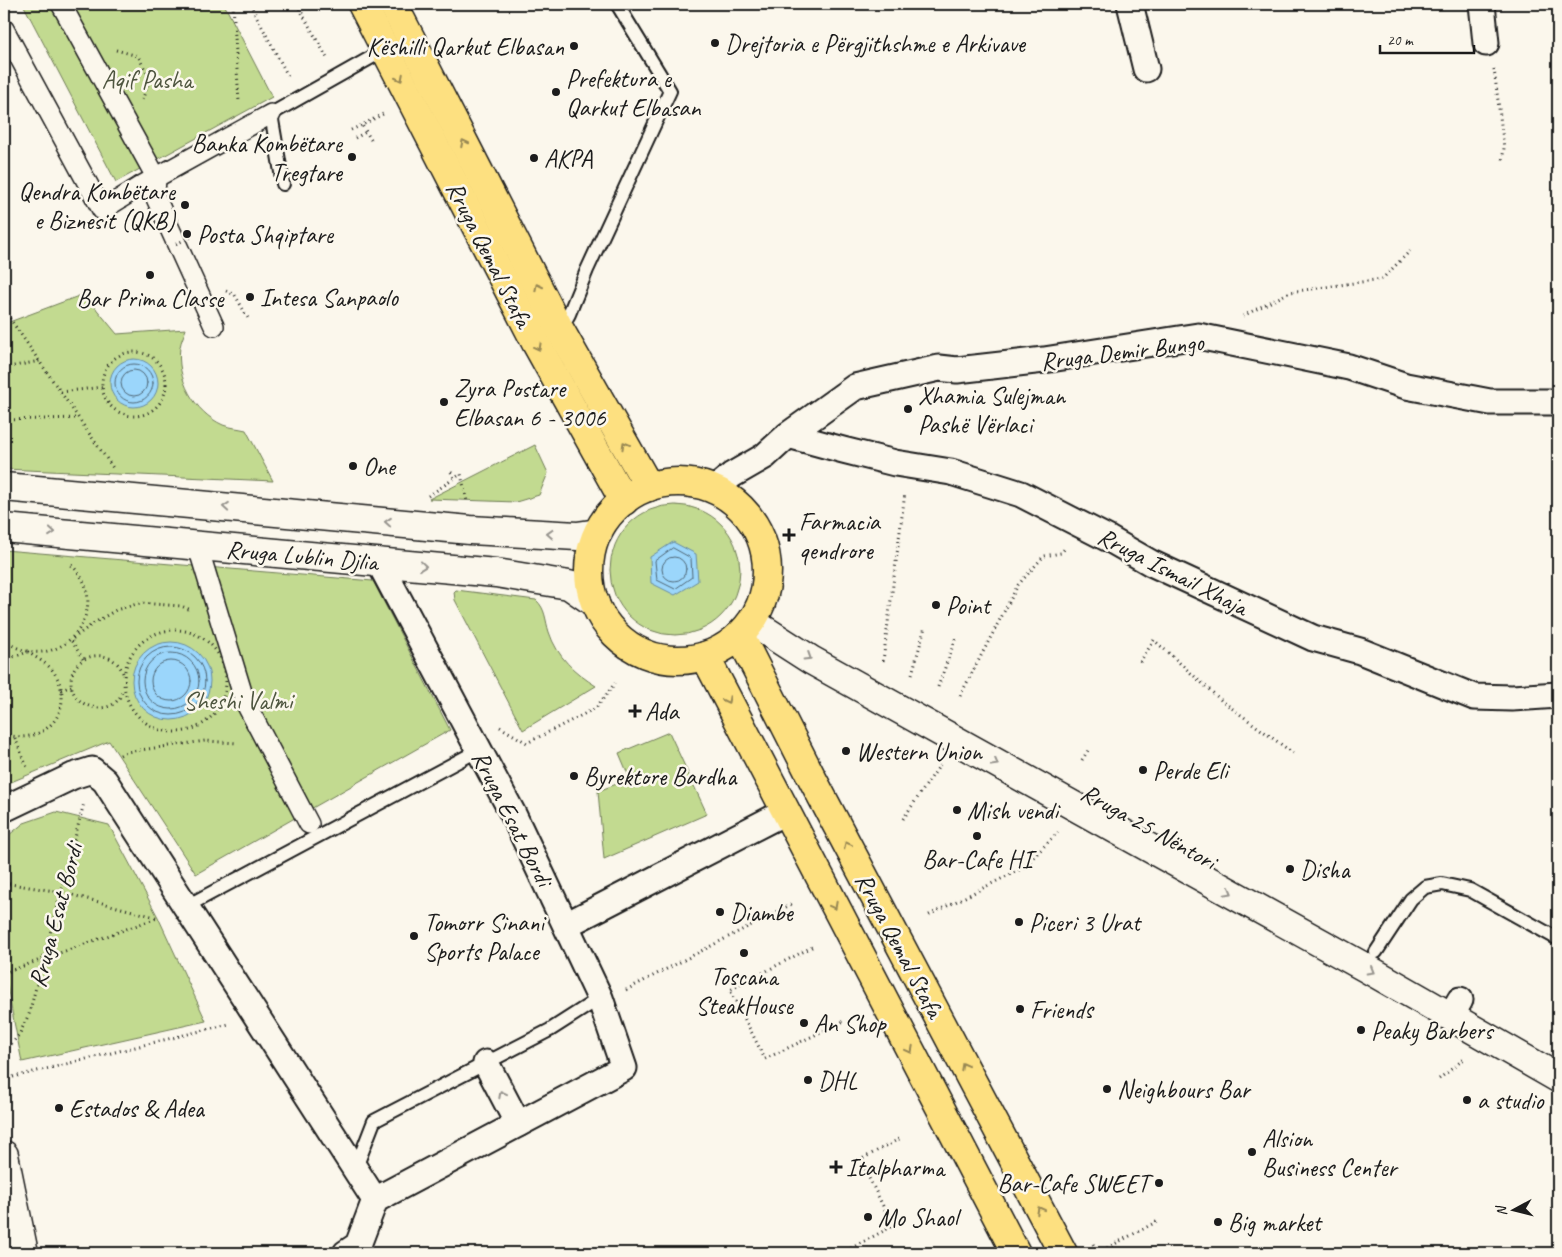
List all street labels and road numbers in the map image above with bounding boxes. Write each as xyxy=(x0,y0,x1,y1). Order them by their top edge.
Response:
street label: Rruga Qemal Stafa xyxy=(439,176,541,335)
street label: Rruga Demir Bungo xyxy=(1039,326,1206,378)
street label: Rruga Ismail Xhaja xyxy=(1092,520,1255,625)
street label: Rruga Lublin Djlia xyxy=(225,533,382,579)
street label: Rruga Esat Bordi xyxy=(464,745,561,895)
street label: Rruga 25 Nëntori xyxy=(1075,777,1225,879)
street label: Rruga Esat Bordi xyxy=(21,836,91,991)
street label: Rruga Qemal Stafa xyxy=(848,868,952,1026)

